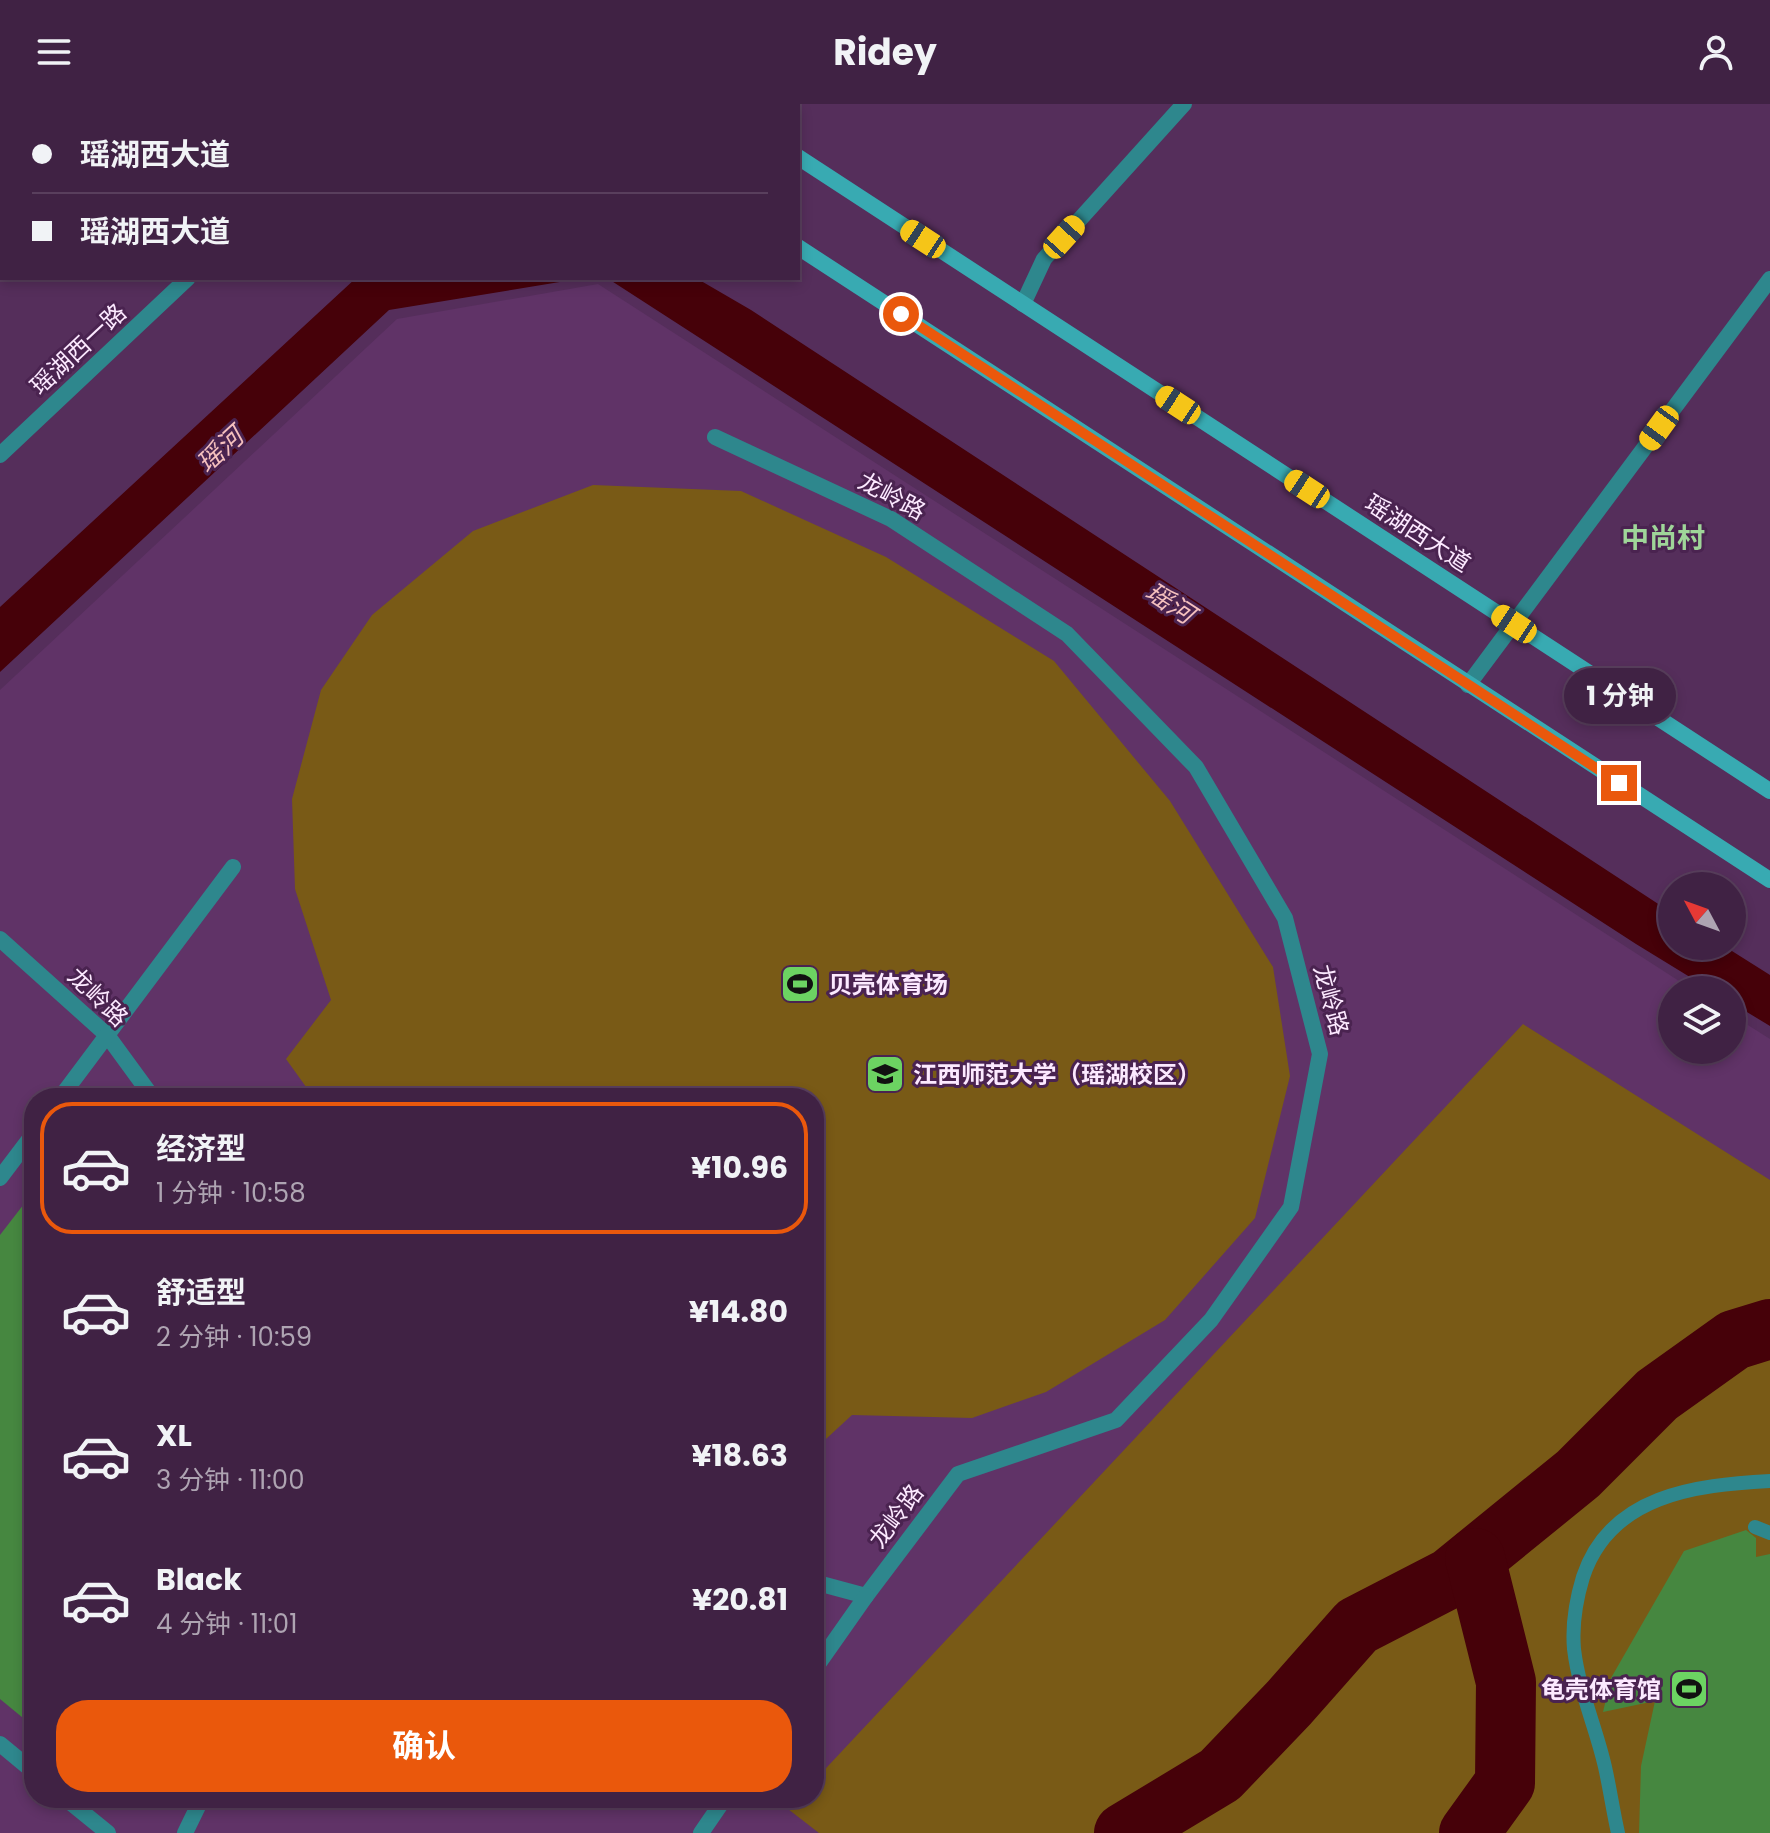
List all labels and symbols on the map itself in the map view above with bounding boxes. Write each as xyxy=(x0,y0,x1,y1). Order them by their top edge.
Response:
car xyxy=(1039,211,1089,263)
car xyxy=(896,216,950,262)
street label: 瑶湖西一路 xyxy=(23,296,133,402)
route start xyxy=(883,296,919,332)
car xyxy=(1151,382,1205,428)
car xyxy=(1635,402,1683,454)
water label: 瑶河 xyxy=(189,416,255,481)
street label: 龙岭路 xyxy=(852,465,932,527)
car xyxy=(1280,466,1334,512)
street label: 瑶湖西大道 xyxy=(1359,486,1477,580)
district label: 中尚村 xyxy=(1621,519,1705,558)
water label: 瑶河 xyxy=(1138,574,1206,635)
car xyxy=(1487,601,1541,647)
callout: 1 分钟 xyxy=(1563,667,1675,723)
route end xyxy=(1601,765,1637,801)
north arrow xyxy=(1658,872,1746,960)
street label: 龙岭路 xyxy=(61,960,135,1034)
street label: 龙岭路 xyxy=(1306,961,1356,1039)
sports icon: 贝壳体育场 xyxy=(779,963,821,1005)
place label: 贝壳体育场 xyxy=(828,968,948,1001)
school or university icon: 江西师范大学（瑶湖校区） xyxy=(864,1053,906,1095)
place label: 江西师范大学（瑶湖校区） xyxy=(913,1058,1201,1091)
street label: 龙岭路 xyxy=(861,1477,931,1555)
sports icon: 龟壳体育馆 xyxy=(1668,1668,1710,1710)
place label: 龟壳体育馆 xyxy=(1541,1673,1661,1706)

